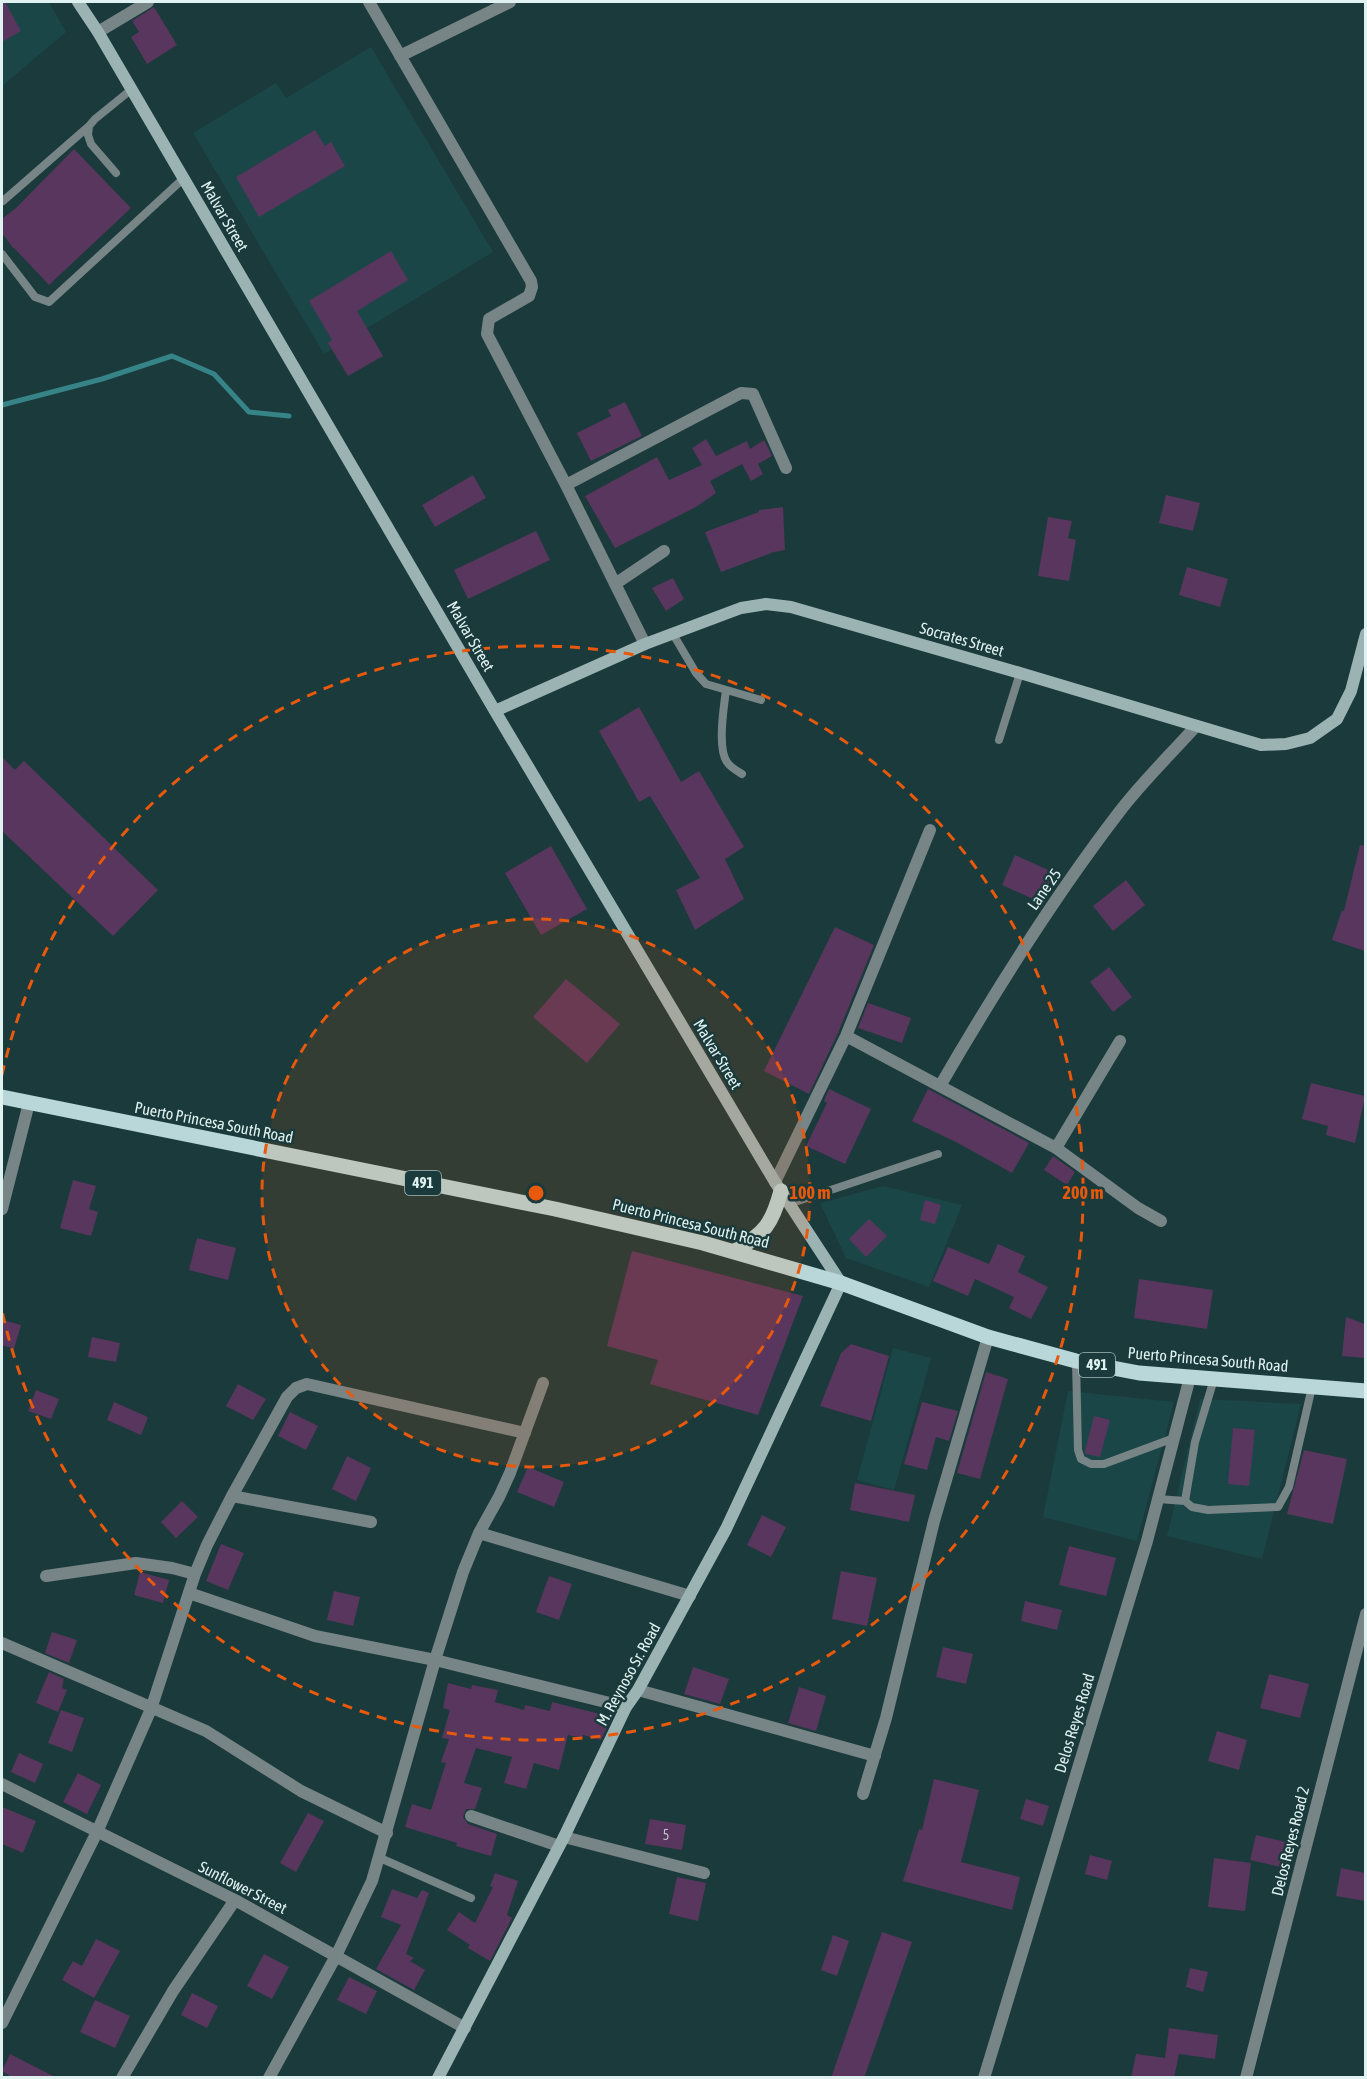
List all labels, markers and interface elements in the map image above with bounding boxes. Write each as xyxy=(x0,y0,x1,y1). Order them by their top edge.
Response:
street label: Malvar Street xyxy=(198,178,253,255)
street label: Malvar Street xyxy=(444,598,499,675)
street label: Socrates Street xyxy=(918,618,1007,660)
street label: Lane 25 xyxy=(1023,865,1065,913)
street label: Malvar Street xyxy=(690,1016,746,1092)
street label: Puerto Princesa South Road xyxy=(133,1098,295,1146)
road number: 491 xyxy=(405,1171,441,1195)
text: 100 m xyxy=(790,1182,830,1203)
text: 200 m xyxy=(1063,1182,1103,1203)
centre of rings xyxy=(526,1183,546,1203)
street label: Puerto Princesa South Road xyxy=(611,1195,771,1251)
street label: Puerto Princesa South Road xyxy=(1127,1343,1289,1375)
road number: 491 xyxy=(1079,1353,1115,1377)
street label: M. Reynoso Sr. Road xyxy=(592,1620,664,1729)
street label: Delos Reyes Road xyxy=(1050,1671,1099,1775)
street label: Delos Reyes Road 2 xyxy=(1268,1784,1313,1898)
house number: 5 xyxy=(663,1827,669,1843)
street label: Sunflower Street xyxy=(196,1857,291,1917)

